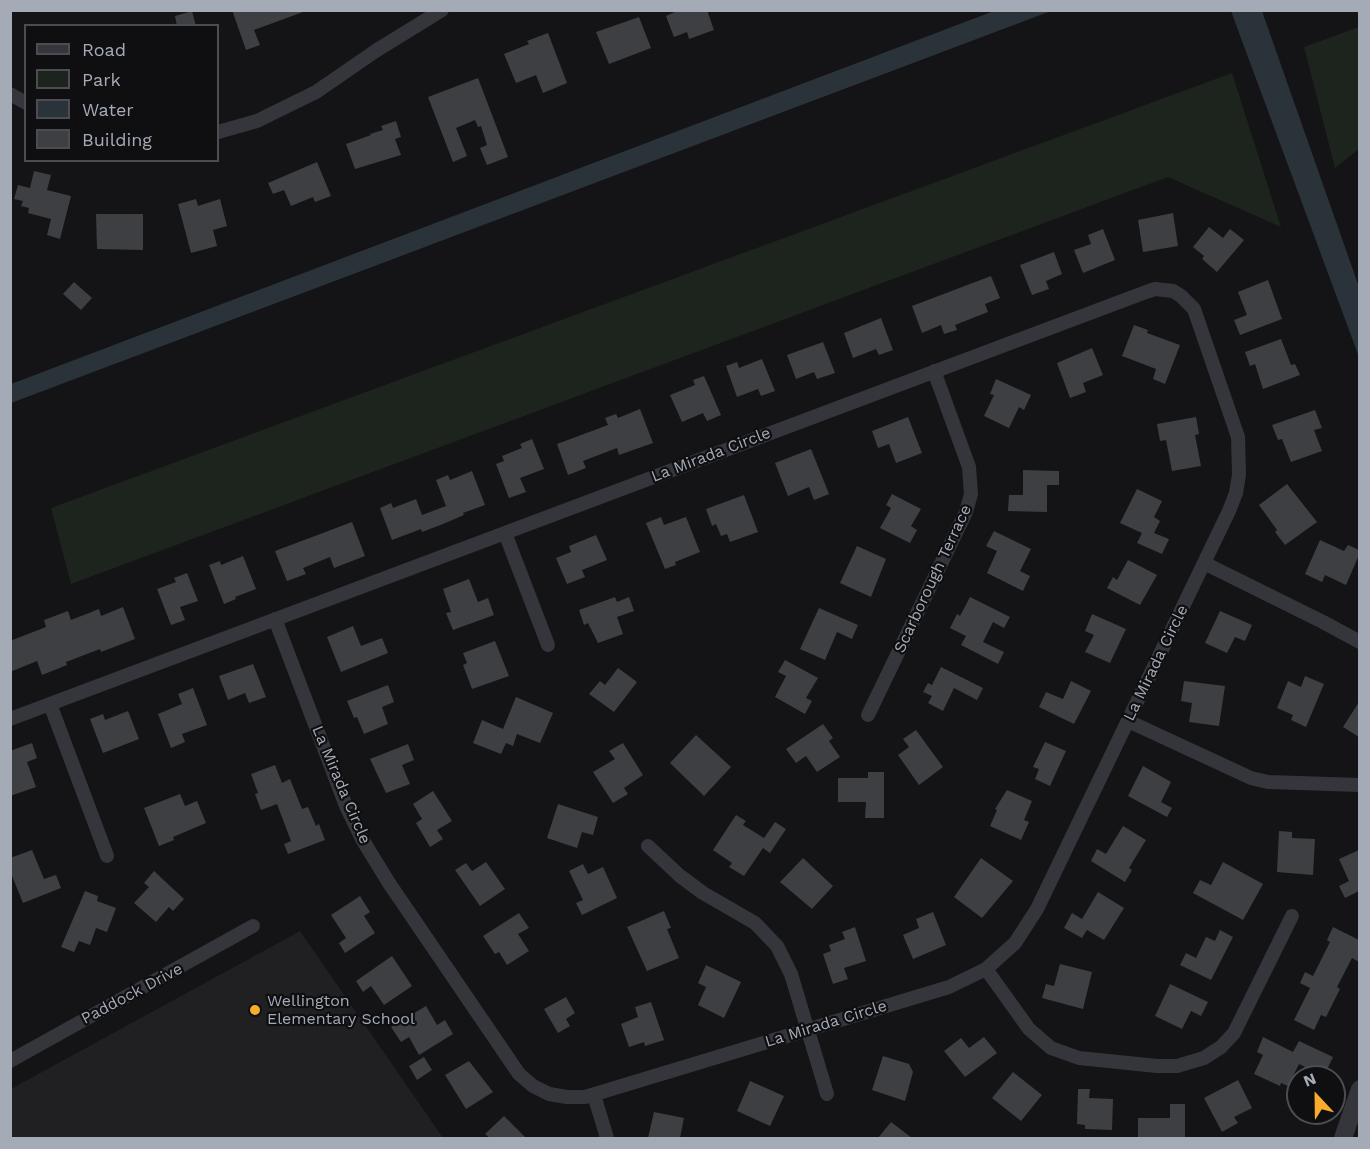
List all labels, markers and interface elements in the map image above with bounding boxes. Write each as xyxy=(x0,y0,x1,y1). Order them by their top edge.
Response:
legend xyxy=(24,24,219,162)
text: Road xyxy=(82,39,126,60)
text: Park xyxy=(82,69,121,90)
text: Water xyxy=(82,99,134,120)
text: Building xyxy=(82,129,152,150)
street label: La Mirada Circle xyxy=(649,423,773,487)
street label: Scarborough Terrace xyxy=(890,502,976,656)
street label: La Mirada Circle xyxy=(1120,602,1192,724)
street label: La Mirada Circle xyxy=(307,723,375,847)
street label: Paddock Drive xyxy=(78,959,186,1029)
place label: Wellington Elementary School xyxy=(267,991,415,1029)
street label: La Mirada Circle xyxy=(763,996,889,1052)
marker: Wellington Elementary School xyxy=(248,1003,262,1017)
north arrow xyxy=(1286,1065,1346,1125)
text: N xyxy=(1301,1069,1319,1091)

